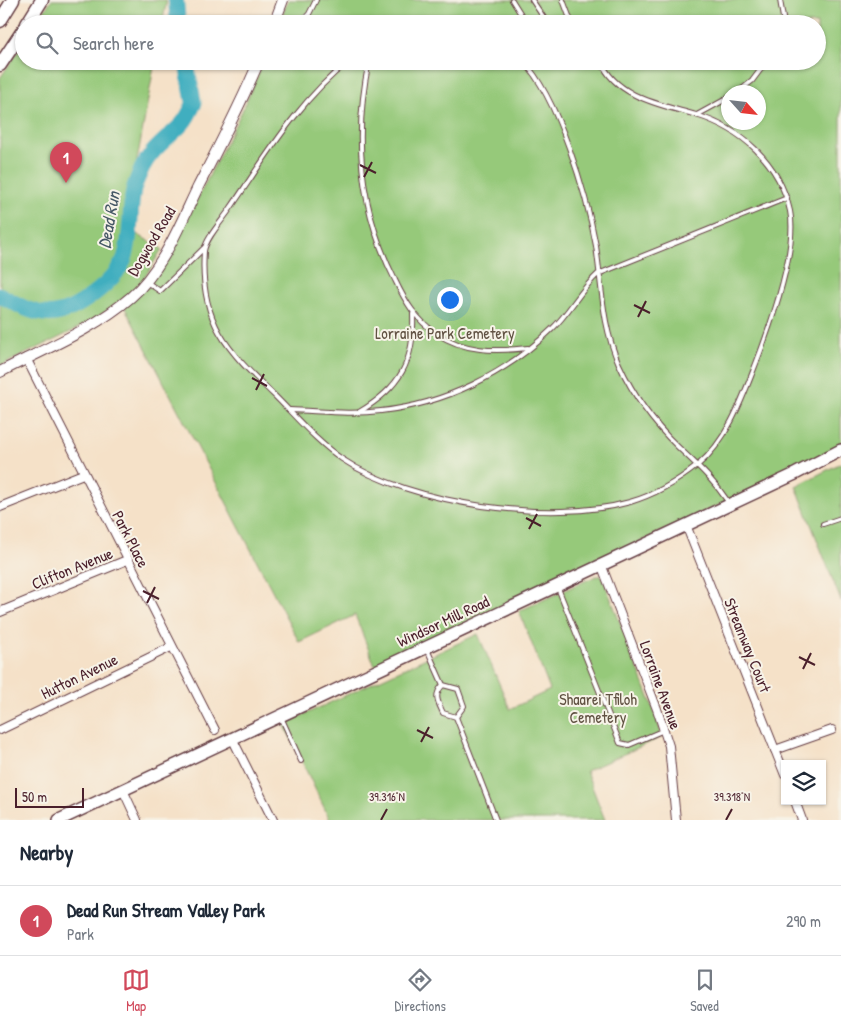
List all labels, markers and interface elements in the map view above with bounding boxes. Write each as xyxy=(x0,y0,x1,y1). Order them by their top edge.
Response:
search box xyxy=(15,15,826,70)
icon: search xyxy=(33,29,61,57)
text: Search here xyxy=(73,30,154,56)
north arrow xyxy=(721,85,766,130)
pin: 1 xyxy=(50,142,82,183)
water label: Dead Run xyxy=(91,188,126,250)
street label: Dogwood Road xyxy=(122,202,180,280)
your location xyxy=(437,287,463,313)
park label: Lorraine Park Cemetery xyxy=(375,322,515,344)
street label: Park Place xyxy=(107,507,155,572)
street label: Clifton Avenue xyxy=(28,541,116,594)
street label: Windsor Mill Road xyxy=(393,590,493,652)
street label: Streamway Court xyxy=(719,595,777,696)
street label: Lorraine Avenue xyxy=(635,638,687,733)
street label: Hutton Avenue xyxy=(37,648,122,704)
park label: Shaarei Tfiloh Cemetery xyxy=(559,688,637,728)
map controls xyxy=(781,760,826,805)
button: layers xyxy=(781,760,826,805)
scale bar xyxy=(15,785,84,808)
text: 50 m xyxy=(22,787,47,806)
text: 39.316°N xyxy=(369,788,405,805)
text: 39.318°N xyxy=(714,788,750,805)
text: Nearby xyxy=(20,838,73,867)
text: Dead Run Stream Valley Park xyxy=(67,897,265,923)
text: 1 xyxy=(33,910,39,932)
text: 290 m xyxy=(786,910,821,932)
text: Park xyxy=(67,923,94,945)
tab: Map xyxy=(122,966,150,1015)
tab: Directions xyxy=(394,966,446,1015)
tab: Saved xyxy=(690,966,719,1015)

